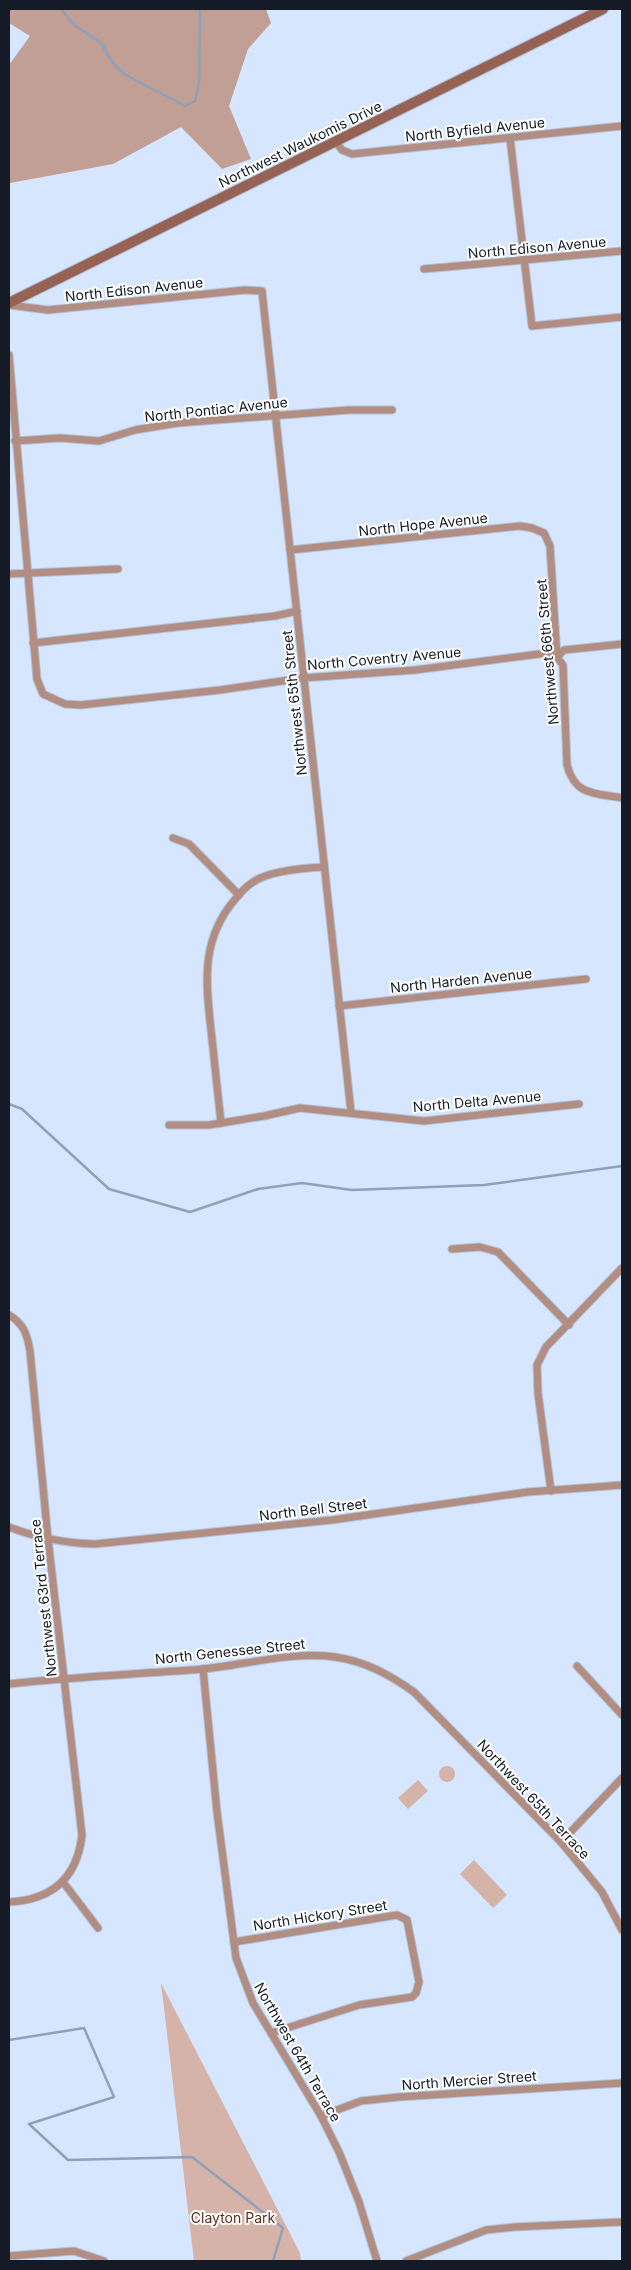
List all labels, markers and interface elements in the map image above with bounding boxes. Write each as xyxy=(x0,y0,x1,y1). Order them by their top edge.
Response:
street label: Northwest Waukomis Drive xyxy=(216,97,384,191)
street label: North Byfield Avenue xyxy=(404,113,546,145)
street label: North Edison Avenue xyxy=(467,232,607,262)
street label: North Edison Avenue xyxy=(64,273,204,305)
street label: North Pontiac Avenue xyxy=(144,393,288,425)
street label: North Hope Avenue xyxy=(358,509,488,539)
street label: Northwest 66th Street xyxy=(532,578,562,726)
street label: Northwest 65th Street xyxy=(278,629,310,777)
street label: North Coventry Avenue xyxy=(306,643,462,673)
street label: North Harden Avenue xyxy=(389,964,533,996)
street label: North Delta Avenue xyxy=(412,1087,542,1115)
street label: North Bell Street xyxy=(258,1494,368,1524)
street label: Northwest 63rd Terrace xyxy=(26,1518,60,1678)
street label: North Genessee Street xyxy=(154,1635,306,1667)
street label: Northwest 65th Terrace xyxy=(474,1736,594,1862)
street label: North Hickory Street xyxy=(252,1896,389,1934)
street label: Northwest 64th Terrace xyxy=(251,1979,345,2125)
street label: North Mercier Street xyxy=(401,2067,538,2093)
park label: Clayton Park xyxy=(191,2209,275,2226)

